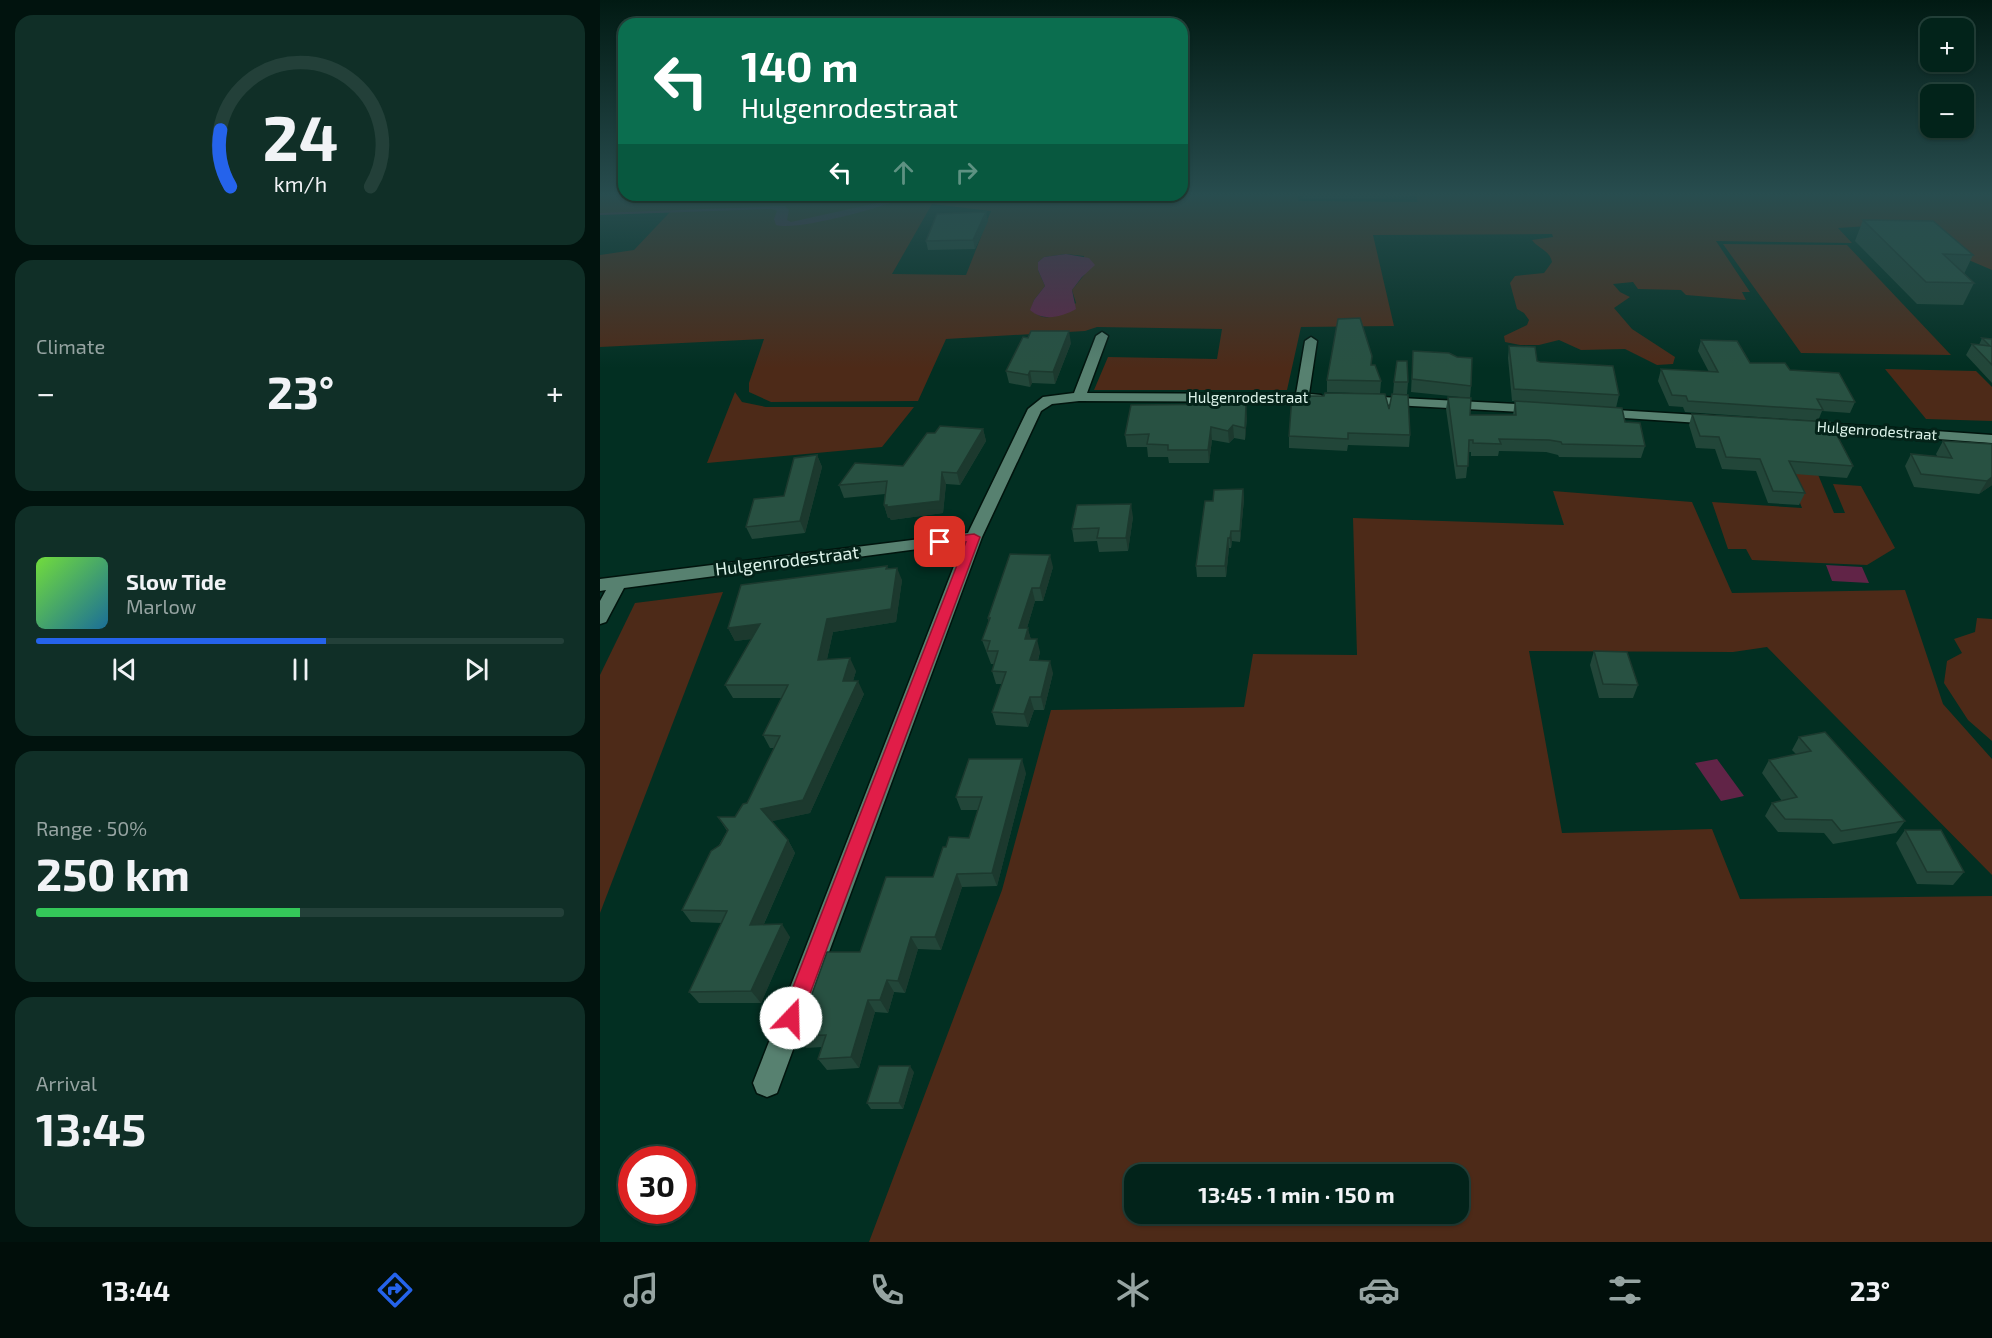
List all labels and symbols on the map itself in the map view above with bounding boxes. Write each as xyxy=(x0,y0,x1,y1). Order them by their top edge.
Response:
street label: Hulgenrodestraat xyxy=(1188,388,1309,406)
street label: Hulgenrodestraat xyxy=(1816,417,1938,443)
pin xyxy=(914,516,965,567)
street label: Hulgenrodestraat xyxy=(714,540,860,580)
position arrow xyxy=(759,986,823,1050)
speed limit sign: 30 xyxy=(618,1146,696,1224)

